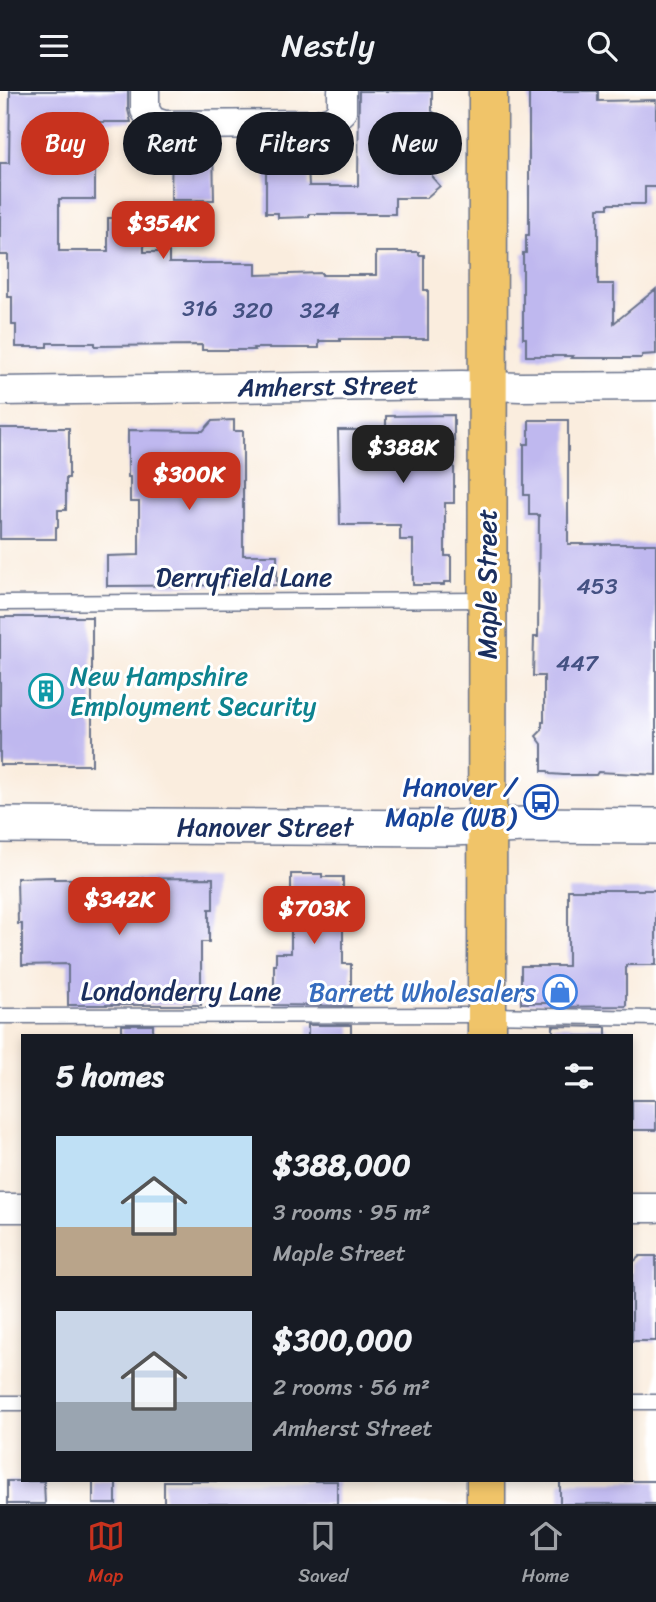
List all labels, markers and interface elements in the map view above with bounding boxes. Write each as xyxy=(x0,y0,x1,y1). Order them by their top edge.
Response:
text: Nestly xyxy=(281,17,375,74)
icon: menu xyxy=(35,27,73,65)
icon: search xyxy=(583,27,621,65)
chip: Buy xyxy=(21,112,109,175)
chip: Rent xyxy=(123,112,222,175)
chip: Filters xyxy=(236,112,354,175)
chip: New xyxy=(368,112,462,175)
pin: $354K xyxy=(114,201,212,261)
text: $354K xyxy=(128,203,198,244)
house number: 316 xyxy=(182,288,218,329)
house number: 320 xyxy=(233,290,273,331)
house number: 324 xyxy=(300,290,340,331)
street label: Amherst Street xyxy=(236,361,419,411)
pin: $388K xyxy=(354,425,452,485)
text: $388K xyxy=(368,427,438,468)
pin: $300K xyxy=(140,453,238,512)
text: $300K xyxy=(153,454,225,495)
street label: Maple Street xyxy=(464,509,510,659)
street label: Derryfield Lane xyxy=(156,554,332,600)
house number: 453 xyxy=(576,566,618,607)
house number: 447 xyxy=(556,643,600,684)
place label: New Hampshire Employment Security xyxy=(70,653,317,729)
building icon: New Hampshire Employment Security xyxy=(27,672,65,710)
place label: Hanover / Maple (WB) xyxy=(385,764,519,840)
bus stop icon: Hanover / Maple (WB) xyxy=(522,783,560,821)
street label: Hanover Street xyxy=(177,804,355,850)
pin: $342K xyxy=(70,877,168,937)
text: $342K xyxy=(84,879,154,920)
pin: $703K xyxy=(265,887,363,946)
text: $703K xyxy=(279,888,349,929)
street label: Londonderry Lane xyxy=(81,968,281,1014)
place label: Barrett Wholesalers xyxy=(309,969,536,1015)
shop icon: Barrett Wholesalers xyxy=(541,973,579,1011)
text: 5 homes xyxy=(56,1049,164,1103)
icon: filters xyxy=(560,1057,598,1095)
text: $388,000 xyxy=(273,1138,411,1192)
icon: home xyxy=(112,1164,196,1248)
text: 3 rooms · 95 m² xyxy=(273,1192,430,1233)
text: Maple Street xyxy=(273,1233,406,1274)
text: $300,000 xyxy=(273,1313,413,1367)
icon: home xyxy=(112,1339,196,1423)
text: 2 rooms · 56 m² xyxy=(273,1367,430,1408)
text: Amherst Street xyxy=(273,1408,433,1449)
tab: Map xyxy=(87,1517,125,1592)
tab: Saved xyxy=(298,1517,348,1592)
tab: Home xyxy=(522,1517,569,1592)

